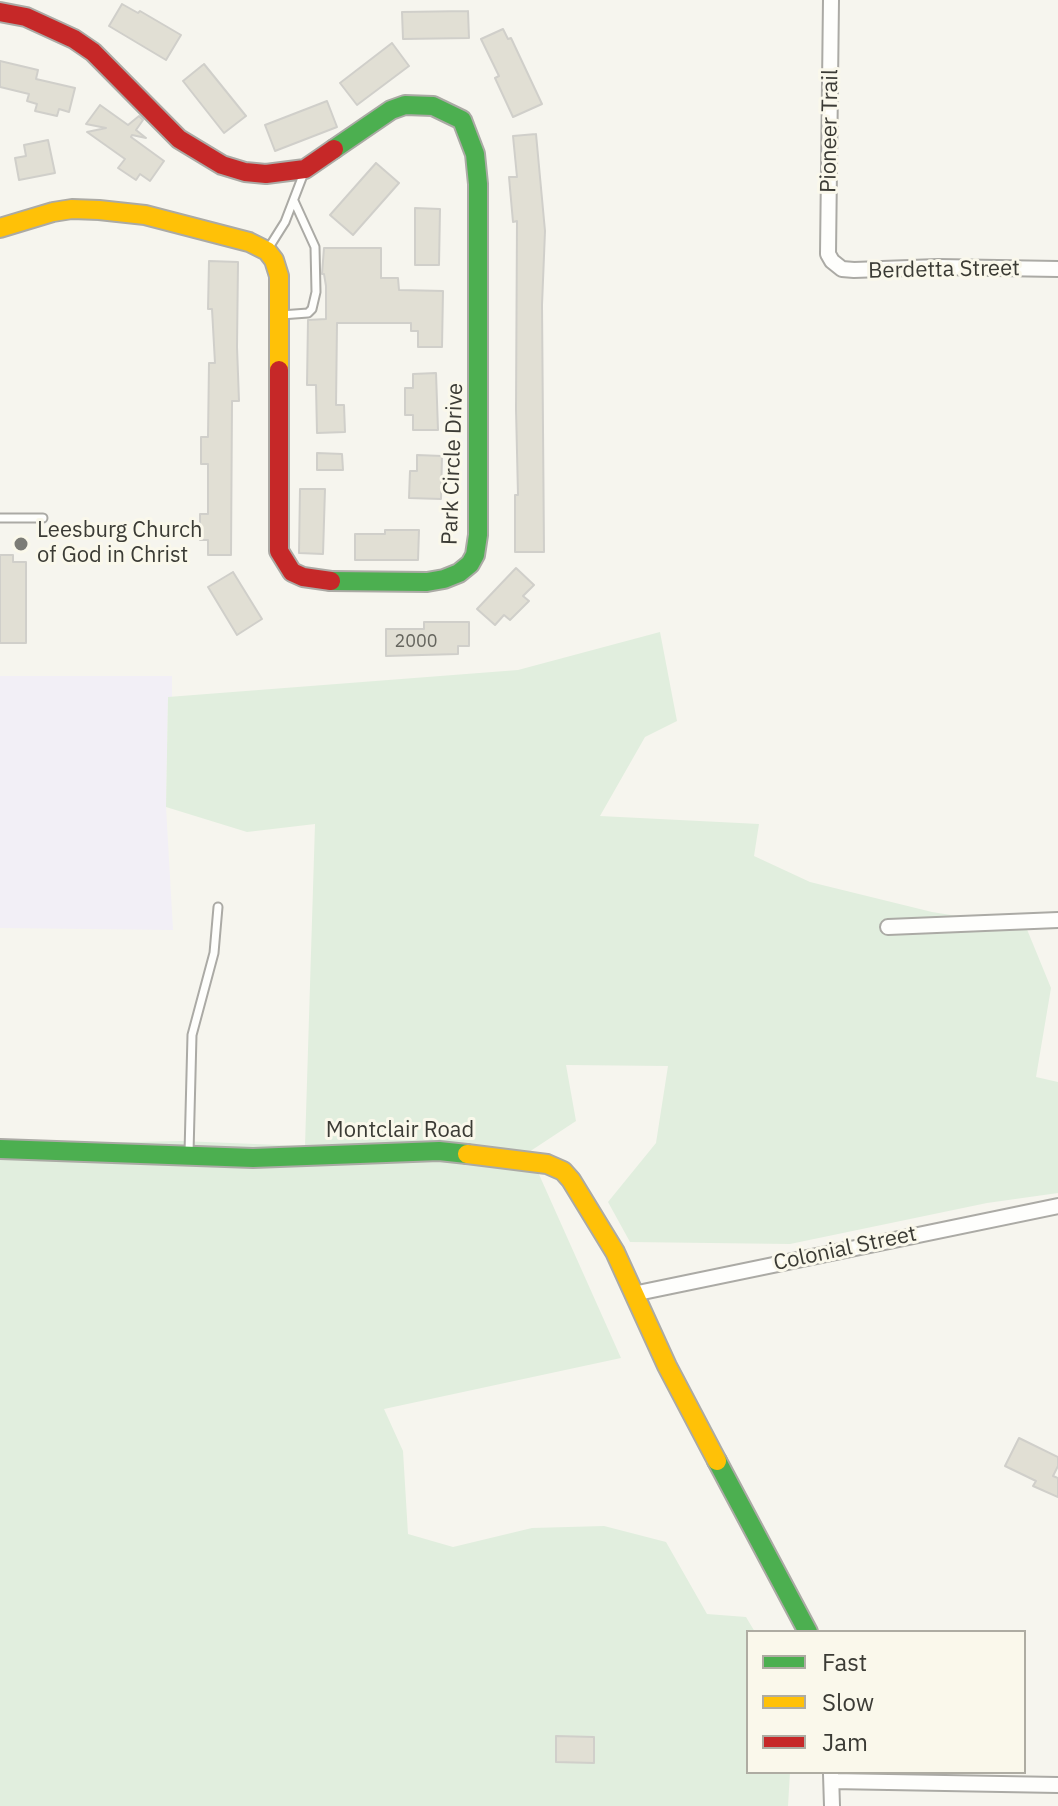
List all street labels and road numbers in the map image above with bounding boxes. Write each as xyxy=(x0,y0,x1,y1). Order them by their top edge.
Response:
street label: Pioneer Trail xyxy=(816,69,844,193)
street label: Berdetta Street xyxy=(868,255,1020,285)
street label: Park Circle Drive xyxy=(437,382,469,546)
street label: Montclair Road xyxy=(326,1118,474,1144)
street label: Colonial Street xyxy=(771,1221,919,1277)

